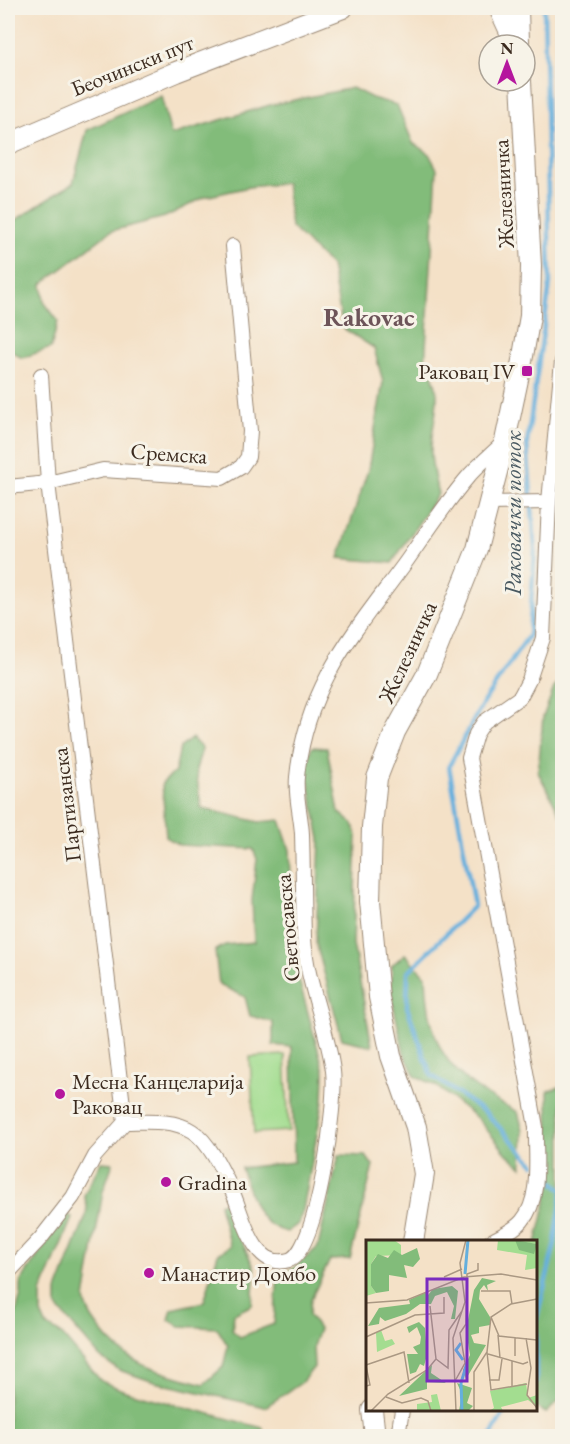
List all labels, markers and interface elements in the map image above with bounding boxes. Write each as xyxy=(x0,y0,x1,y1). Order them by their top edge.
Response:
street label: Беочински пут xyxy=(66,28,198,103)
north arrow xyxy=(477,33,537,93)
text: N xyxy=(501,38,514,59)
street label: Железничка xyxy=(486,138,521,250)
district label: Rakovac xyxy=(323,300,415,334)
place label: Раковац IV xyxy=(418,357,515,386)
marker: Раковац IV xyxy=(520,364,534,378)
water label: Раковачки поток xyxy=(497,430,528,596)
street label: Сремска xyxy=(130,436,209,471)
street label: Железничка xyxy=(371,596,444,709)
street label: Партизанска xyxy=(45,746,88,864)
street label: Светосавска xyxy=(268,873,307,983)
place label: Месна Канцеларија Раковац xyxy=(72,1067,244,1121)
marker: Месна Канцеларија Раковац xyxy=(53,1087,67,1101)
place label: Gradina xyxy=(178,1168,247,1197)
marker: Gradina xyxy=(159,1175,173,1189)
inset map xyxy=(366,1240,537,1411)
place label: Манастир Домбо xyxy=(161,1259,316,1288)
marker: Манастир Домбо xyxy=(142,1266,156,1280)

